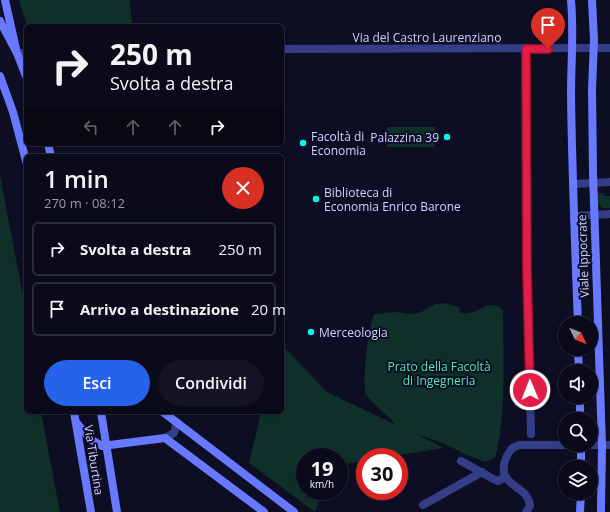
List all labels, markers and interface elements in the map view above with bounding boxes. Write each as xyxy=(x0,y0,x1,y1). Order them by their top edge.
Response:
pin xyxy=(531,8,565,49)
icon: arrive xyxy=(537,14,559,36)
street label: Via del Castro Laurenziano xyxy=(353,29,501,46)
text: 250 m xyxy=(110,35,193,73)
icon: right xyxy=(44,40,96,92)
text: Svolta a destra xyxy=(110,71,233,95)
icon: left xyxy=(80,116,102,138)
icon: ahead xyxy=(122,116,144,138)
icon: ahead xyxy=(164,116,186,138)
icon: right xyxy=(206,116,228,138)
place label: Facoltà di Economia xyxy=(311,128,366,159)
place label: Palazzina 39 xyxy=(370,129,439,146)
marker: Palazzina 39 xyxy=(442,132,452,142)
marker: Facoltà di Economia xyxy=(298,138,308,148)
text: 1 min xyxy=(44,162,109,195)
button: close xyxy=(222,167,264,209)
place label: Biblioteca di Economia Enrico Barone xyxy=(324,184,461,215)
text: 270 m · 08:12 xyxy=(44,194,125,212)
marker: Biblioteca di Economia Enrico Barone xyxy=(311,194,321,204)
street label: Viale Ippocrate xyxy=(573,214,593,298)
icon: right xyxy=(46,238,68,260)
text: Svolta a destra xyxy=(80,239,191,259)
text: 250 m xyxy=(218,239,262,259)
icon: arrive xyxy=(46,298,68,320)
text: Arrivo a destinazione xyxy=(80,299,239,319)
text: 20 m xyxy=(251,299,286,319)
north arrow xyxy=(558,316,598,356)
map controls xyxy=(558,316,598,500)
place label: Merceologia xyxy=(319,324,388,341)
marker: Merceologia xyxy=(306,327,316,337)
park label: Prato della Facoltà di Ingegneria xyxy=(387,358,491,389)
button: Esci xyxy=(44,360,150,406)
button: Condividi xyxy=(158,360,264,406)
button: sound xyxy=(558,364,598,404)
position arrow xyxy=(509,369,551,411)
button: search xyxy=(558,412,598,452)
street label: Via Tiburtina xyxy=(80,424,108,496)
speed limit sign: 30 xyxy=(356,448,408,500)
text: 19 xyxy=(311,455,333,482)
button: layers xyxy=(558,460,598,500)
text: km/h xyxy=(310,477,334,491)

